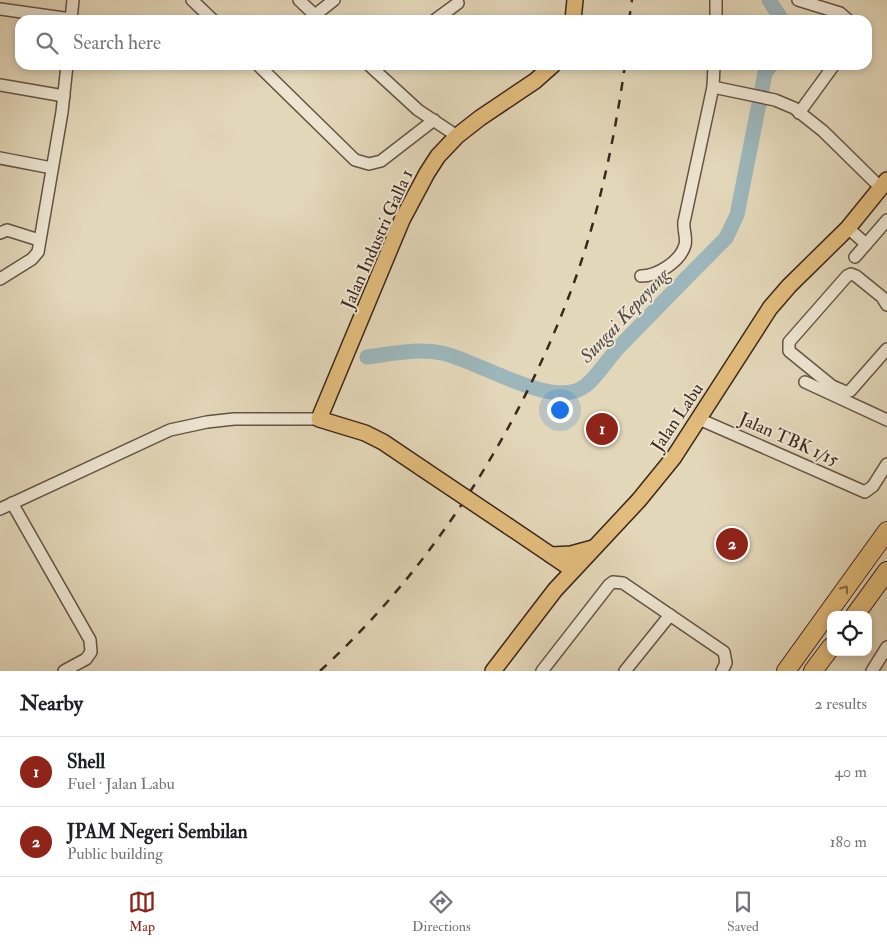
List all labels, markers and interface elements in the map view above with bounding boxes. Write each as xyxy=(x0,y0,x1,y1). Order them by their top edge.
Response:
search box xyxy=(15,15,872,70)
icon: search xyxy=(33,29,61,57)
text: Search here xyxy=(73,31,161,55)
street label: Jalan Industri Galla 1 xyxy=(336,166,419,314)
water label: Sungai Kepayang xyxy=(574,263,675,369)
street label: Jalan Labu xyxy=(646,379,709,457)
your location xyxy=(547,397,573,423)
street label: Jalan TBK 1/15 xyxy=(735,407,842,472)
pin: 1 xyxy=(586,410,618,448)
pin: 2 xyxy=(716,525,748,563)
one-way arrow xyxy=(839,585,848,595)
map controls xyxy=(827,611,872,656)
button: locate xyxy=(827,611,872,656)
text: Nearby xyxy=(20,690,83,717)
text: 2 results xyxy=(814,694,867,714)
text: Shell xyxy=(67,750,105,774)
text: 1 xyxy=(33,762,39,782)
text: 40 m xyxy=(834,762,867,782)
text: Fuel · Jalan Labu xyxy=(67,774,175,794)
text: JPAM Negeri Sembilan xyxy=(67,820,248,844)
text: 2 xyxy=(32,832,40,852)
text: 180 m xyxy=(830,832,867,852)
text: Public building xyxy=(67,844,163,864)
tab: Map xyxy=(128,888,156,935)
tab: Directions xyxy=(412,888,471,935)
tab: Saved xyxy=(727,888,759,935)

